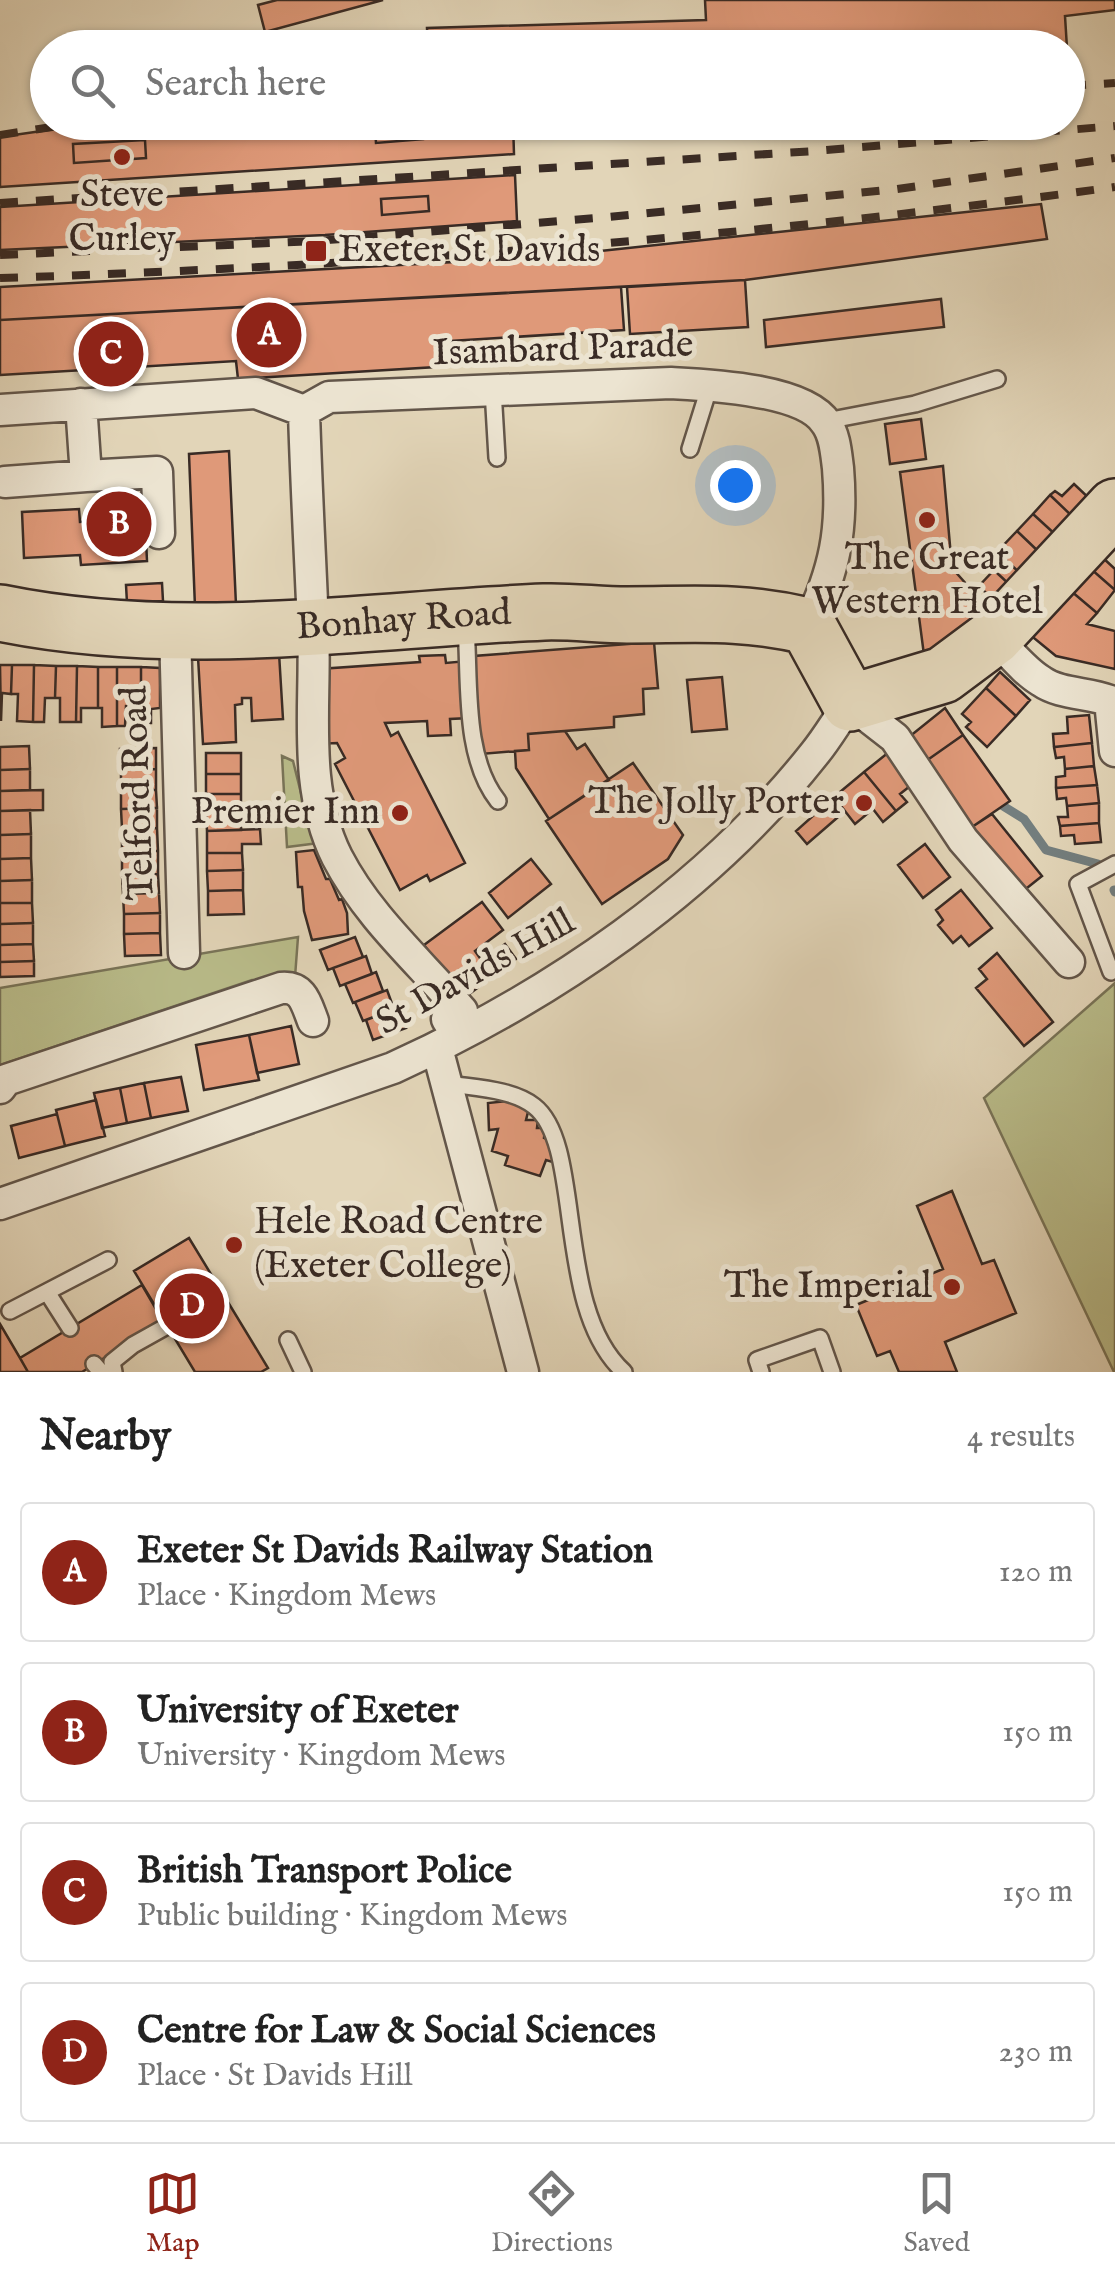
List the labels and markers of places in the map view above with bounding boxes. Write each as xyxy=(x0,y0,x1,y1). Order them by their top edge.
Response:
marker: Steve Curley xyxy=(111,146,133,168)
place label: Steve Curley xyxy=(68,172,176,264)
place label: Exeter St Davids xyxy=(338,227,600,275)
marker: Exeter St Davids xyxy=(303,238,329,264)
pin: A xyxy=(236,298,302,372)
pin: C xyxy=(78,316,144,392)
pin: B xyxy=(86,486,152,562)
marker: The Great Western Hotel xyxy=(916,509,938,531)
place label: The Great Western Hotel xyxy=(811,535,1043,627)
place label: The Jolly Porter xyxy=(588,779,844,827)
place label: Premier Inn xyxy=(191,789,380,837)
marker: The Jolly Porter xyxy=(853,792,875,814)
marker: Premier Inn xyxy=(389,802,411,824)
place label: Hele Road Centre (Exeter College) xyxy=(254,1199,543,1291)
marker: Hele Road Centre (Exeter College) xyxy=(223,1234,245,1256)
place label: The Imperial xyxy=(724,1263,933,1311)
pin: D xyxy=(160,1268,224,1344)
marker: The Imperial xyxy=(941,1276,963,1298)

